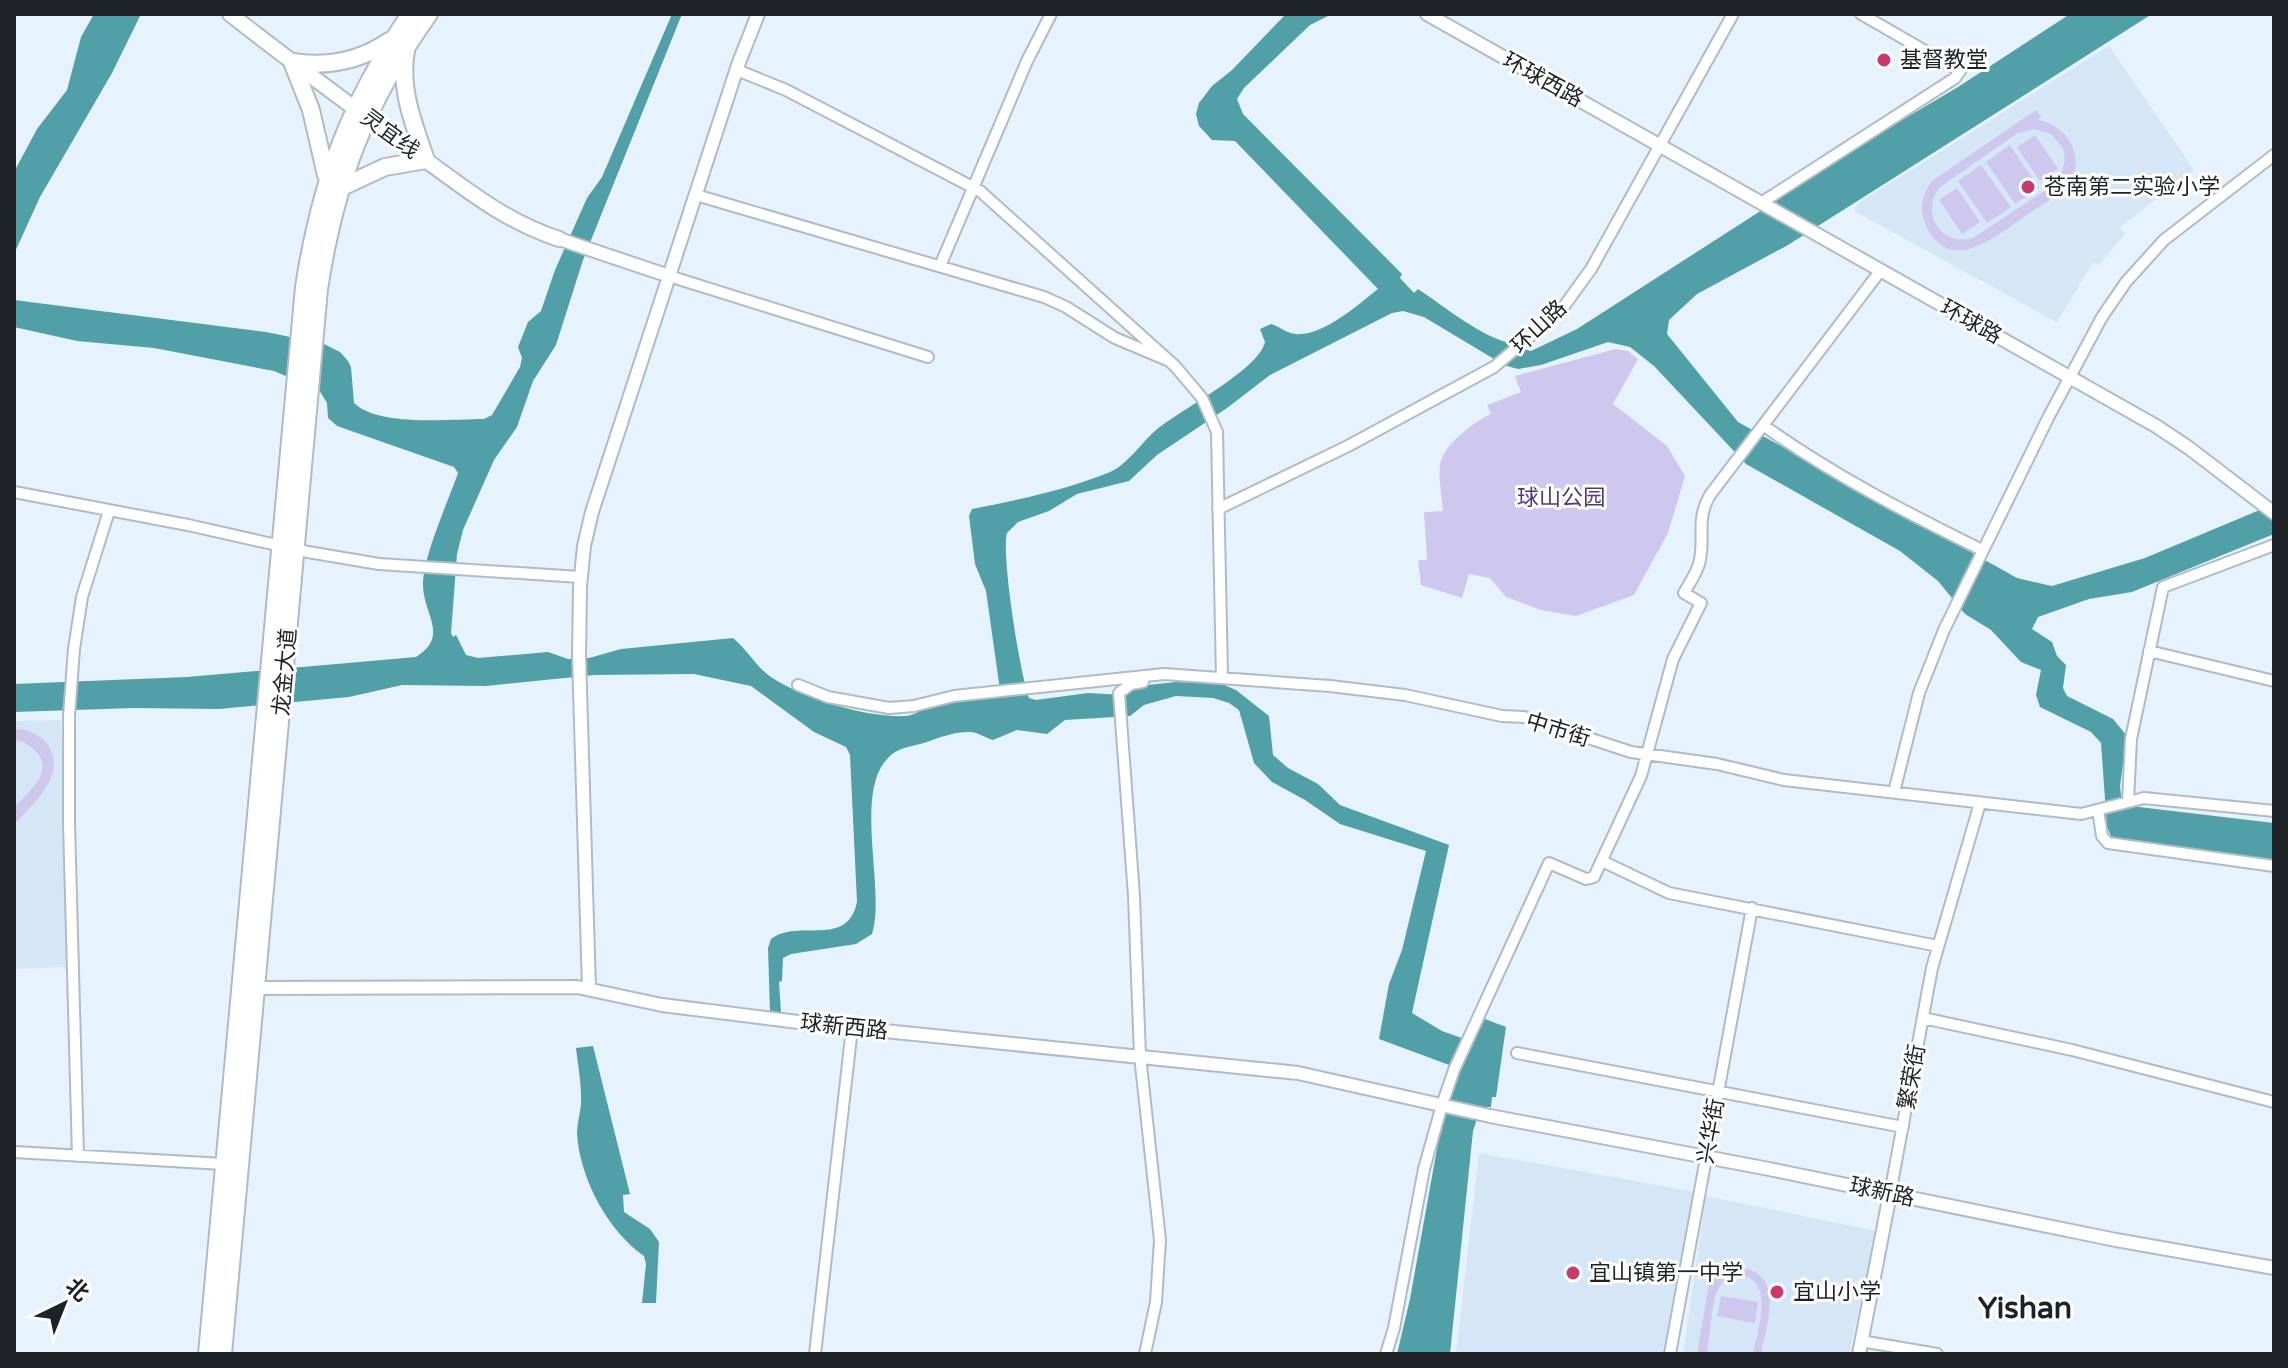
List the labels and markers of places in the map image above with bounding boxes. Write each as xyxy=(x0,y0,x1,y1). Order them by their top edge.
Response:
place label: 基督教堂 xyxy=(1900,47,1988,73)
marker: 基督教堂 xyxy=(1875,51,1893,69)
place label: 苍南第二实验小学 xyxy=(2044,174,2220,200)
marker: 苍南第二实验小学 xyxy=(2019,178,2037,196)
place label: 宜山镇第一中学 xyxy=(1589,1260,1743,1286)
marker: 宜山镇第一中学 xyxy=(1564,1264,1582,1282)
place label: 宜山小学 xyxy=(1793,1279,1881,1305)
marker: 宜山小学 xyxy=(1768,1283,1786,1301)

